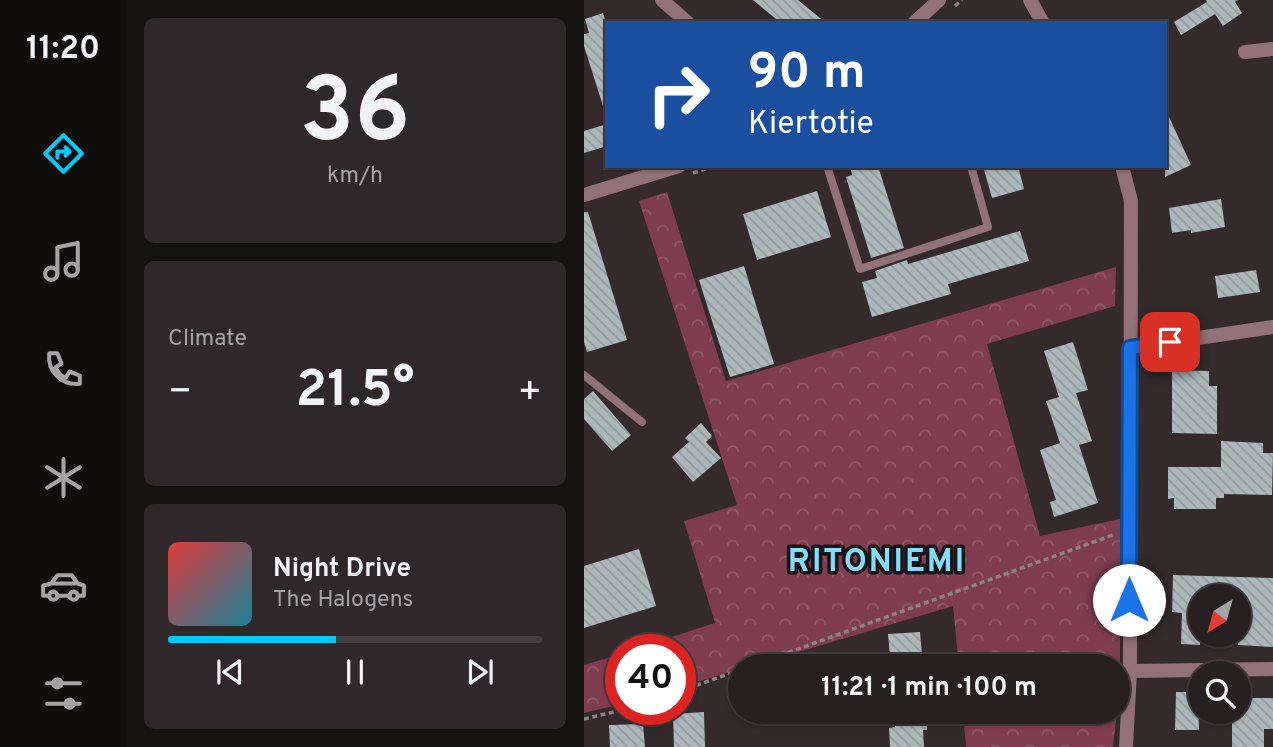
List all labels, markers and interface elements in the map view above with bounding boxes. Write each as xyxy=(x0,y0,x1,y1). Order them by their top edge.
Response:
text: 11:20 xyxy=(26,30,100,70)
text: 90 m xyxy=(748,44,866,106)
icon: right xyxy=(633,49,724,140)
text: 36 xyxy=(300,59,410,174)
text: Kiertotie xyxy=(748,105,874,145)
icon: directions xyxy=(39,129,88,178)
text: km/h xyxy=(327,162,383,191)
icon: music xyxy=(39,237,88,286)
pin xyxy=(1140,312,1200,372)
icon: arrive xyxy=(1151,323,1189,361)
text: Climate xyxy=(168,325,247,354)
icon: phone xyxy=(39,345,88,394)
text: 21.5° xyxy=(296,359,414,425)
text: − xyxy=(168,369,193,418)
text: + xyxy=(517,369,542,418)
icon: climate xyxy=(39,453,88,502)
district label: RITONIEMI xyxy=(788,543,966,583)
text: Night Drive xyxy=(273,553,411,586)
icon: car xyxy=(39,561,88,610)
position arrow xyxy=(1092,563,1166,637)
north arrow xyxy=(1188,584,1251,648)
map controls xyxy=(1188,584,1251,724)
text: The Halogens xyxy=(273,586,413,615)
speed limit sign: 40 xyxy=(605,634,696,725)
icon: previous xyxy=(211,653,249,691)
icon: pause xyxy=(336,653,374,691)
icon: next xyxy=(461,653,499,691)
button: search xyxy=(1188,661,1251,724)
icon: filters xyxy=(39,669,88,718)
text: 11:21 · 1 min · 100 m xyxy=(821,672,1037,705)

